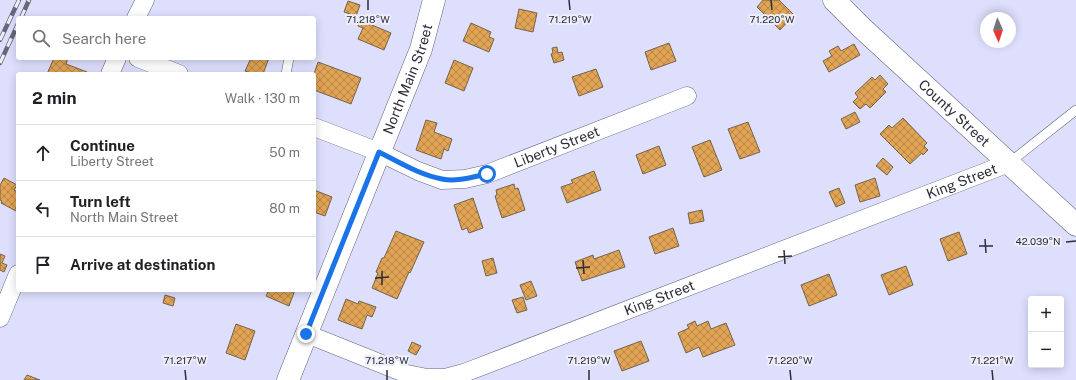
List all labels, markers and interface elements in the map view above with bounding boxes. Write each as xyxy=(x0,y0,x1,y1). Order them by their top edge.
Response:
north arrow xyxy=(980,12,1016,48)
text: 71.218°W xyxy=(346,13,390,25)
text: 71.219°W xyxy=(548,13,592,25)
text: 71.220°W xyxy=(750,13,795,25)
search box xyxy=(16,16,316,60)
street label: North Main Street xyxy=(380,22,435,136)
icon: search xyxy=(30,27,52,49)
text: Search here xyxy=(62,30,146,47)
street label: County Street xyxy=(915,76,993,150)
text: 2 min xyxy=(32,88,77,108)
text: Walk · 130 m xyxy=(225,91,300,106)
street label: Liberty Street xyxy=(512,123,602,171)
text: Continue xyxy=(70,137,135,154)
icon: ahead xyxy=(32,142,54,164)
text: 50 m xyxy=(269,145,300,160)
text: Liberty Street xyxy=(70,154,154,169)
street label: King Street xyxy=(924,160,999,202)
route start xyxy=(478,165,496,183)
text: Turn left xyxy=(70,193,131,210)
icon: left xyxy=(32,198,54,220)
text: 80 m xyxy=(269,201,300,216)
text: North Main Street xyxy=(70,210,178,225)
text: 42.039°N xyxy=(1015,235,1061,247)
icon: arrive xyxy=(32,254,54,276)
text: Arrive at destination xyxy=(70,256,215,273)
street label: King Street xyxy=(622,277,697,319)
map controls xyxy=(1028,296,1064,368)
button: + xyxy=(1028,296,1064,332)
route end xyxy=(297,325,315,343)
button: − xyxy=(1028,332,1064,368)
text: 71.217°W xyxy=(164,354,207,366)
text: 71.218°W xyxy=(365,354,409,366)
text: 71.219°W xyxy=(567,354,611,366)
text: 71.220°W xyxy=(768,354,813,366)
text: 71.221°W xyxy=(971,354,1014,366)

